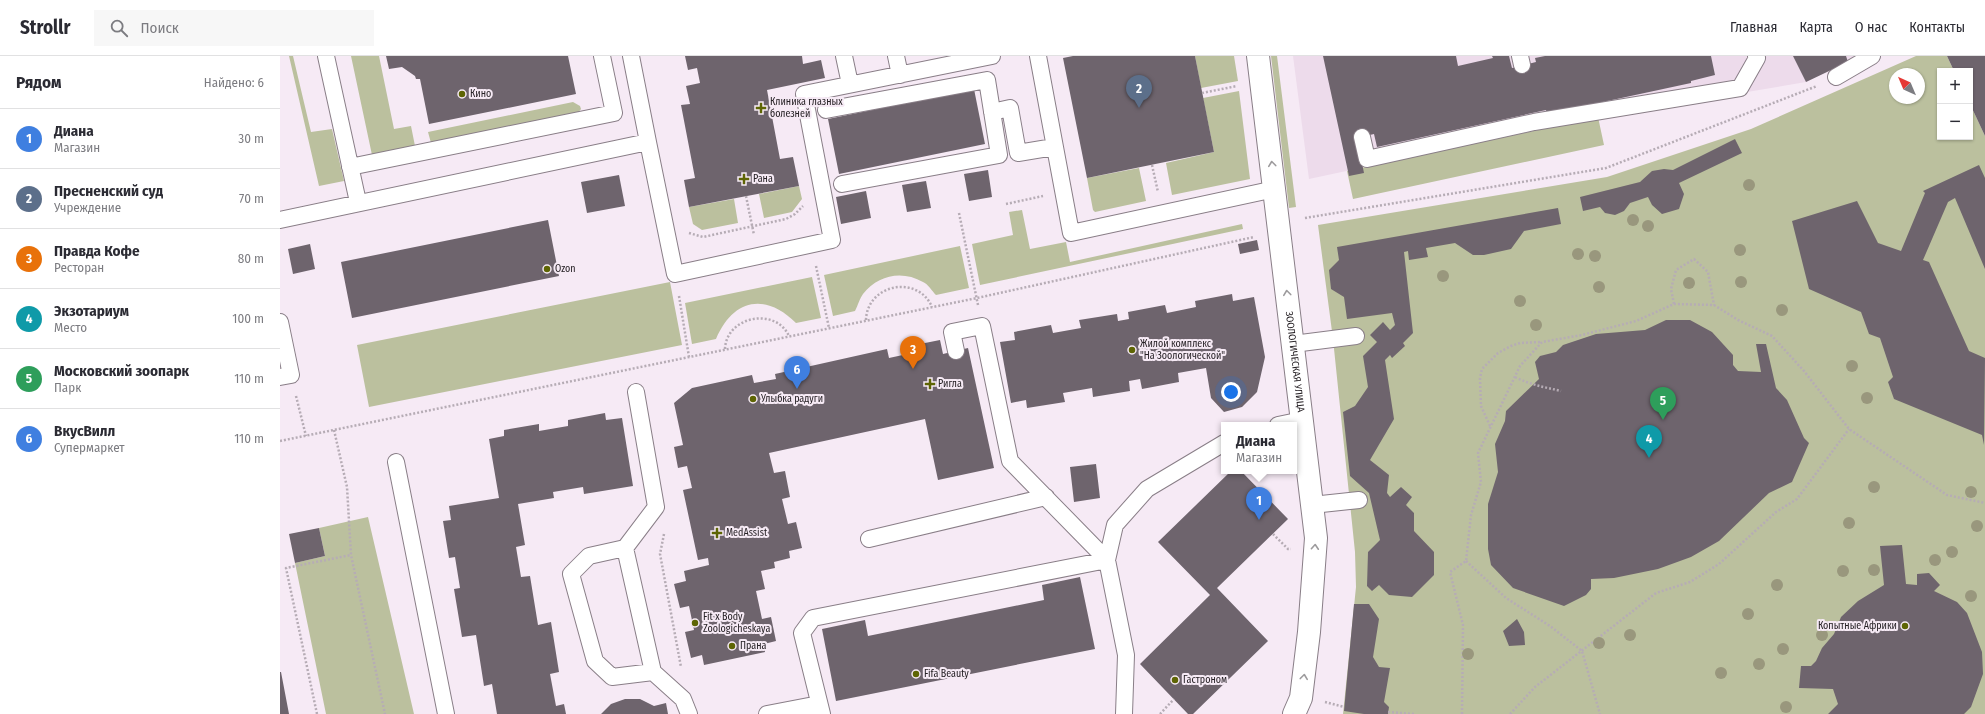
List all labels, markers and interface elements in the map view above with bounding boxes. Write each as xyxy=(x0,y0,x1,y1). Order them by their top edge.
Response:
search box xyxy=(94,10,374,46)
text: Strollr xyxy=(20,16,70,39)
icon: search xyxy=(108,17,130,39)
text: Поиск xyxy=(140,19,179,37)
text: Главная xyxy=(1730,19,1777,36)
text: Карта xyxy=(1799,19,1833,36)
text: О нас xyxy=(1855,19,1887,36)
text: Контакты xyxy=(1909,19,1965,36)
north arrow xyxy=(1889,68,1925,104)
map controls xyxy=(1937,68,1973,140)
button: + xyxy=(1937,68,1973,104)
text: Рядом xyxy=(16,72,61,93)
text: Найдено: 6 xyxy=(204,75,264,90)
pin: 2 xyxy=(1126,75,1152,108)
place label: Кино xyxy=(470,88,491,100)
marker: Кино xyxy=(457,89,467,99)
place label: Клиника глазных болезней xyxy=(770,96,843,120)
marker: Клиника глазных болезней xyxy=(755,102,767,114)
button: − xyxy=(1937,104,1973,140)
text: Диана xyxy=(54,122,94,140)
text: 1 xyxy=(26,131,32,146)
text: 30 m xyxy=(238,131,264,146)
text: Магазин xyxy=(54,140,100,155)
one-way arrow xyxy=(1267,161,1276,167)
marker: Рана xyxy=(738,173,750,185)
place label: Рана xyxy=(753,173,773,185)
text: Пресненский суд xyxy=(54,182,163,200)
text: 2 xyxy=(26,191,32,206)
text: 70 m xyxy=(239,191,264,206)
text: Учреждение xyxy=(54,200,121,215)
text: Правда Кофе xyxy=(54,242,140,260)
text: 3 xyxy=(26,251,32,266)
text: 80 m xyxy=(238,251,264,266)
text: Ресторан xyxy=(54,260,104,275)
place label: Ozon xyxy=(555,263,576,275)
marker: Ozon xyxy=(542,264,552,274)
one-way arrow xyxy=(1283,290,1292,296)
text: Экзотариум xyxy=(54,302,129,320)
text: 4 xyxy=(26,311,32,326)
text: 100 m xyxy=(232,311,264,326)
street label: ЗООЛОГИЧЕСКАЯ УЛИЦА xyxy=(1283,311,1307,414)
text: Место xyxy=(54,320,87,335)
pin: 3 xyxy=(900,336,926,369)
place label: Жилой комплекс "На Зоологической" xyxy=(1140,338,1225,362)
marker: Жилой комплекс "На Зоологической" xyxy=(1127,345,1137,355)
pin: 6 xyxy=(784,356,810,389)
text: Московский зоопарк xyxy=(54,362,189,380)
text: 5 xyxy=(26,371,32,386)
text: 110 m xyxy=(234,371,264,386)
place label: Ригла xyxy=(938,378,962,390)
marker: Ригла xyxy=(925,379,935,389)
text: Парк xyxy=(54,380,81,395)
your location xyxy=(1221,382,1241,402)
pin: 5 xyxy=(1650,387,1676,420)
place label: Улыбка радуги xyxy=(760,393,823,405)
marker: Улыбка радуги xyxy=(748,394,758,404)
text: ВкусВилл xyxy=(54,422,115,440)
popup xyxy=(1221,422,1297,474)
pin: 4 xyxy=(1636,425,1662,458)
text: 6 xyxy=(26,431,32,446)
text: 110 m xyxy=(234,431,264,446)
text: Диана xyxy=(1236,432,1276,450)
text: Супермаркет xyxy=(54,440,125,455)
text: Магазин xyxy=(1236,450,1282,465)
pin: 1 xyxy=(1246,487,1272,520)
marker: MedAssist xyxy=(711,527,723,539)
place label: MedAssist xyxy=(726,527,768,539)
one-way arrow xyxy=(1311,544,1320,550)
place label: Fit x Body Zoologicheskaya xyxy=(703,611,770,635)
marker: Fit x Body Zoologicheskaya xyxy=(690,618,700,628)
place label: Копытные Африки xyxy=(1818,620,1897,632)
marker: Копытные Африки xyxy=(1900,621,1910,631)
place label: Прана xyxy=(740,640,766,652)
marker: Прана xyxy=(727,641,737,651)
place label: Fifa Beauty xyxy=(924,668,969,680)
marker: Fifa Beauty xyxy=(911,669,921,679)
one-way arrow xyxy=(1299,673,1308,680)
place label: Гастроном xyxy=(1183,674,1227,686)
marker: Гастроном xyxy=(1170,675,1180,685)

